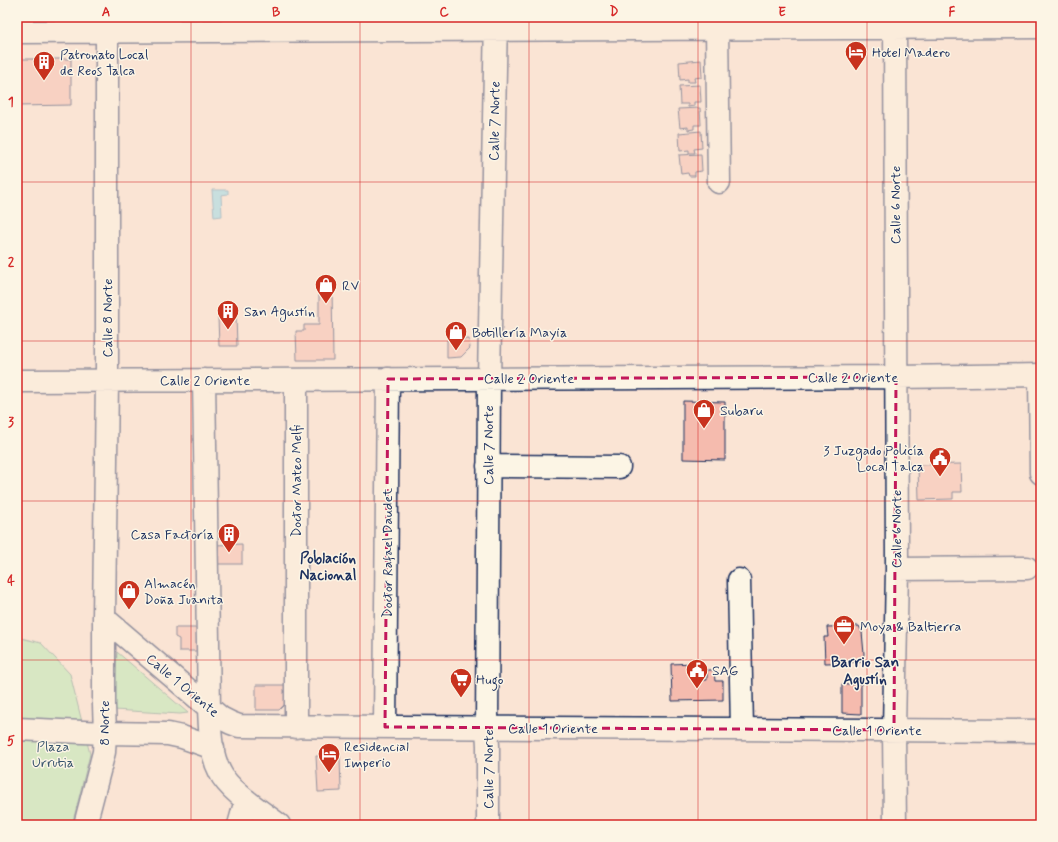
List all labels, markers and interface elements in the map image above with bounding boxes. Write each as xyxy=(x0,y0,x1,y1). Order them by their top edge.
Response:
text: A xyxy=(102,4,110,21)
text: B xyxy=(272,4,281,21)
text: C xyxy=(439,4,449,21)
text: D xyxy=(610,4,619,21)
text: E xyxy=(778,4,786,21)
text: F xyxy=(949,4,956,21)
hotel icon: Hotel Madero xyxy=(843,39,869,72)
place label: Hotel Madero xyxy=(872,44,950,62)
place label: Patronato Local de Reos Talca xyxy=(60,46,148,80)
building icon: Patronato Local de Reos Talca xyxy=(31,49,57,82)
street label: Calle 7 Norte xyxy=(485,81,505,161)
text: 1 xyxy=(8,94,14,111)
street label: Calle 6 Norte xyxy=(887,166,905,244)
text: 2 xyxy=(8,254,15,271)
shop icon: RV xyxy=(313,272,339,305)
place label: RV xyxy=(342,277,359,295)
street label: Calle 8 Norte xyxy=(99,278,117,358)
building icon: San Agustín xyxy=(215,298,241,331)
place label: San Agustín xyxy=(244,303,315,322)
shop icon: Botillería Mayia xyxy=(443,319,469,352)
place label: Botillería Mayia xyxy=(472,324,567,342)
street label: Calle 2 Oriente xyxy=(808,369,898,387)
street label: Calle 2 Oriente xyxy=(484,370,574,388)
street label: Calle 2 Oriente xyxy=(160,372,250,390)
shop icon: Subaru xyxy=(691,397,717,430)
place label: Subaru xyxy=(720,402,764,420)
street label: Calle 7 Norte xyxy=(480,405,498,485)
text: 3 xyxy=(8,414,14,431)
street label: Doctor Mateo Melfi xyxy=(288,425,306,537)
place label: 3 Juzgado Policía Local Talca xyxy=(823,442,924,476)
public building icon: 3 Juzgado Policía Local Talca xyxy=(927,445,953,478)
street label: Doctor Rafael Daudet xyxy=(379,487,397,618)
street label: Calle 6 Norte xyxy=(888,490,906,568)
building icon: Casa Factoría xyxy=(216,521,242,554)
place label: Casa Factoría xyxy=(130,526,214,544)
district label: Población Nacional xyxy=(299,549,357,586)
text: 4 xyxy=(7,573,15,590)
place label: Almacén Doña Juanita xyxy=(144,575,224,609)
shop icon: Almacén Doña Juanita xyxy=(116,578,142,611)
office icon: Moya & Baltierra xyxy=(831,613,857,646)
place label: Moya & Baltierra xyxy=(860,618,961,636)
street label: Calle 1 Oriente xyxy=(142,650,223,722)
district label: Barrio San Agustín xyxy=(831,653,899,691)
public building icon: SAG xyxy=(684,657,710,690)
place label: SAG xyxy=(712,662,738,680)
supermarket icon: Hugo xyxy=(448,666,474,699)
place label: Hugo xyxy=(476,671,504,691)
street label: 8 Norte xyxy=(96,700,114,746)
street label: Calle 1 Oriente xyxy=(508,720,598,738)
street label: Calle 1 Oriente xyxy=(832,722,922,740)
street label: Calle 7 Norte xyxy=(480,729,498,809)
text: 5 xyxy=(7,733,15,750)
park label: Plaza Urrutia xyxy=(32,738,74,772)
place label: Residencial Imperio xyxy=(344,738,409,772)
hotel icon: Residencial Imperio xyxy=(316,741,342,774)

